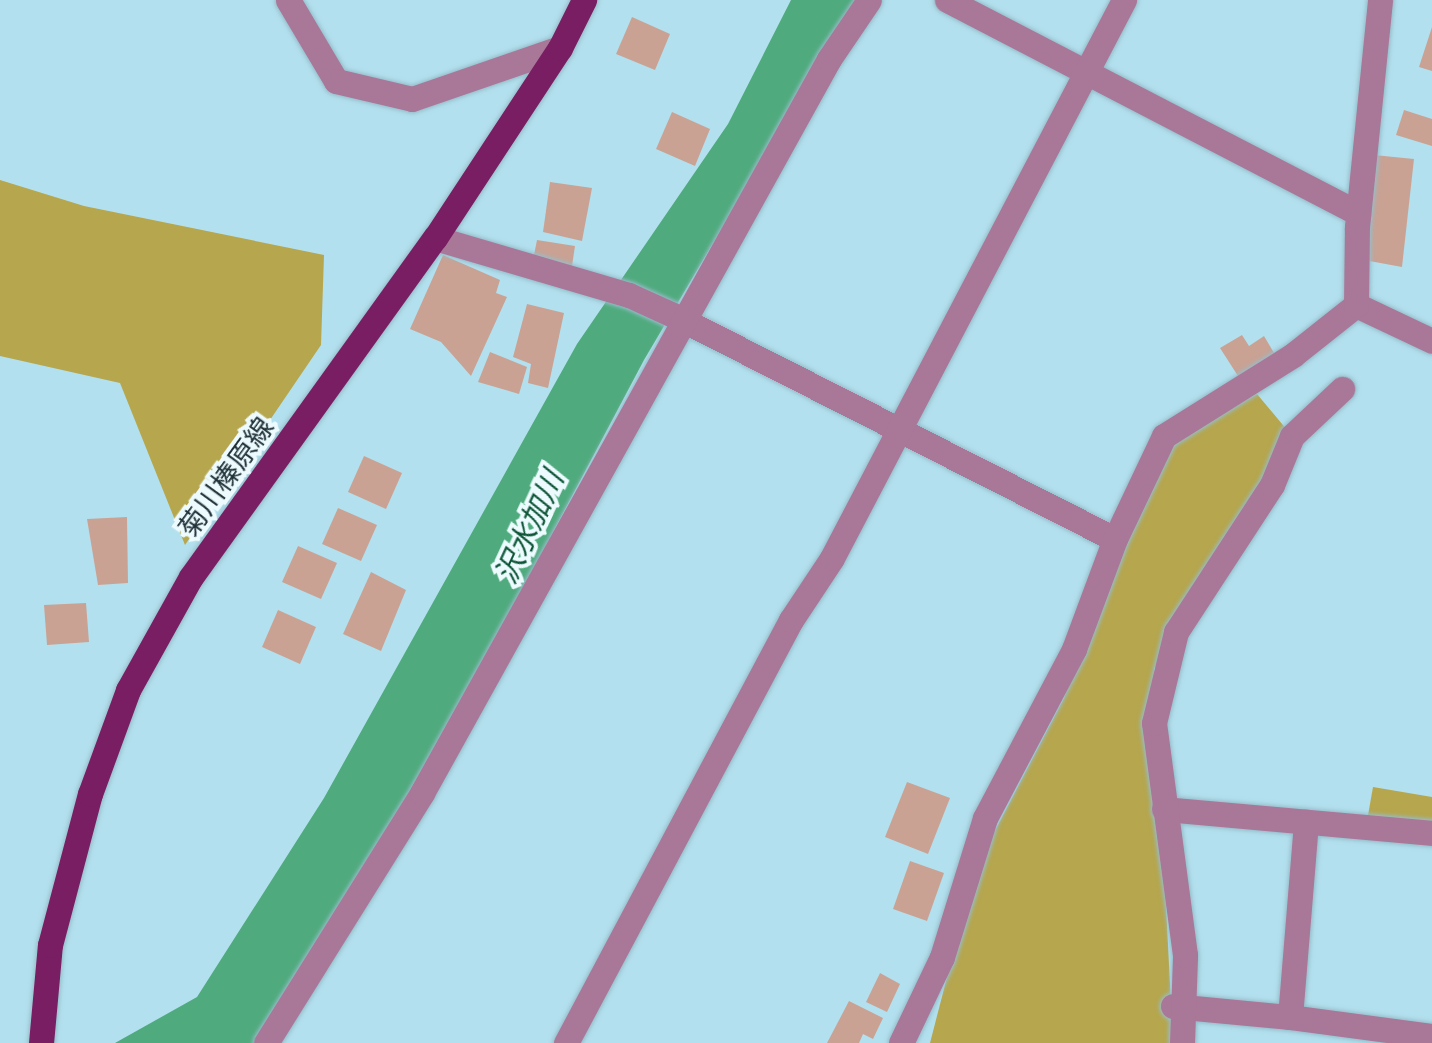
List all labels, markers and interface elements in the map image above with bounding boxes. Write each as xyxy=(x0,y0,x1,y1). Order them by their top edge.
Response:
street label: 菊川榛原線 xyxy=(171,410,281,544)
water label: 沢水加川 xyxy=(487,465,571,589)

